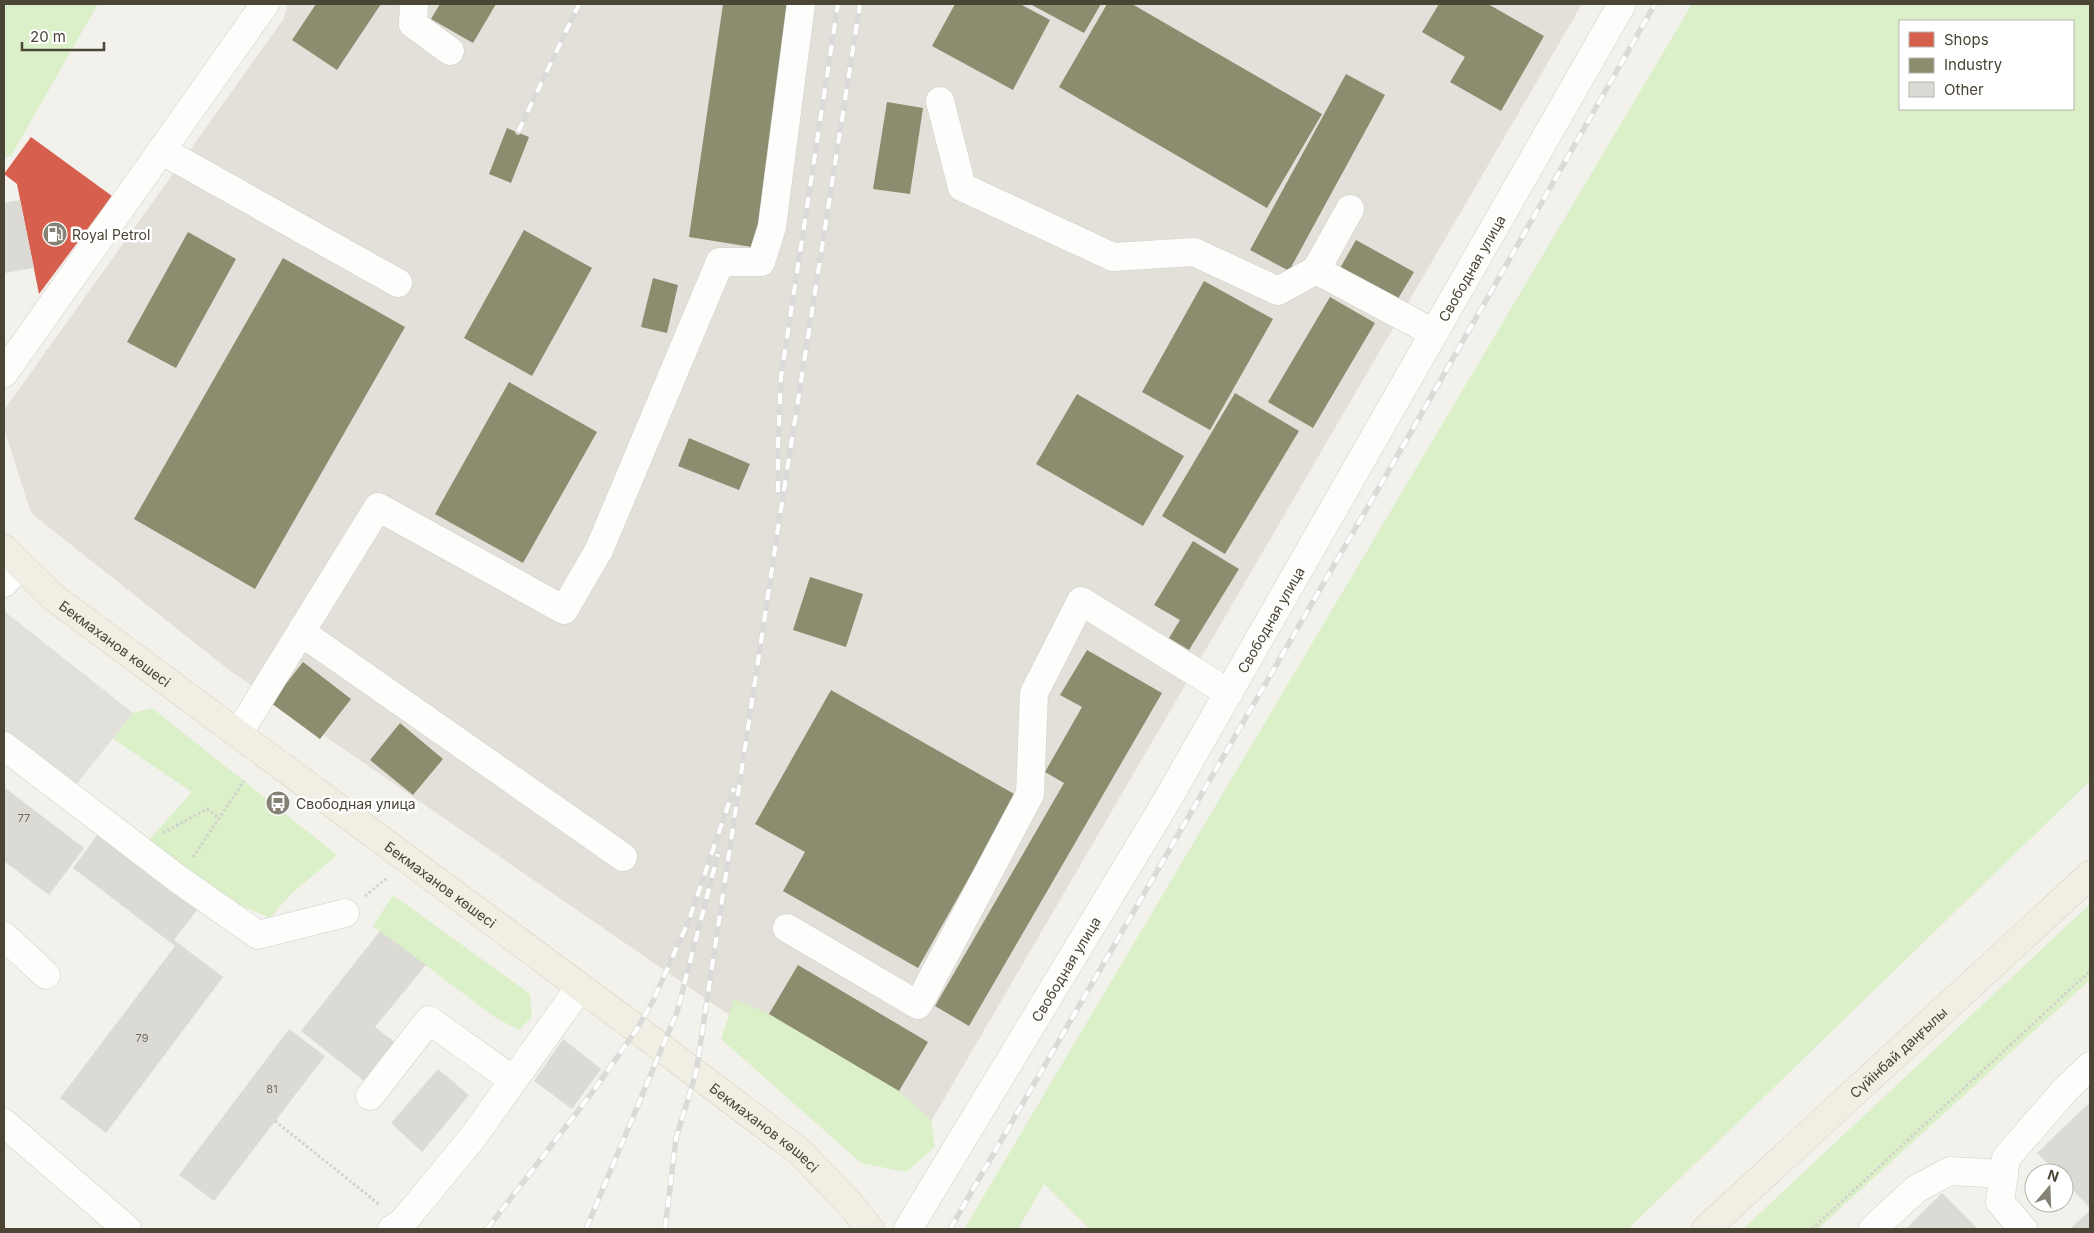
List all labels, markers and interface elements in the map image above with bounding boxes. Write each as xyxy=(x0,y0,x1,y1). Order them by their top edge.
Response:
scale bar xyxy=(22,20,105,52)
legend xyxy=(1899,20,2074,110)
text: 20 m xyxy=(30,27,66,46)
text: Shops xyxy=(1944,30,1989,49)
text: Industry xyxy=(1944,55,2003,74)
text: Other xyxy=(1944,80,1984,99)
street label: Свободная улица xyxy=(1434,212,1508,324)
fuel station icon: Royal Petrol xyxy=(42,221,68,247)
place label: Royal Petrol xyxy=(72,226,150,243)
street label: Свободная улица xyxy=(1233,563,1307,676)
street label: Бекмаханов көшесі xyxy=(56,596,174,690)
bus stop icon: Свободная улица xyxy=(265,790,291,816)
place label: Свободная улица xyxy=(296,795,416,812)
house number: 77 xyxy=(18,811,30,825)
street label: Бекмаханов көшесі xyxy=(382,837,500,931)
street label: Свободная улица xyxy=(1027,913,1104,1025)
street label: Сүйінбай даңғылы xyxy=(1846,1003,1950,1101)
house number: 79 xyxy=(136,1031,149,1045)
street label: Бекмаханов көшесі xyxy=(707,1079,823,1175)
house number: 81 xyxy=(266,1082,278,1096)
north arrow xyxy=(2024,1163,2074,1213)
text: N xyxy=(2046,1165,2061,1185)

